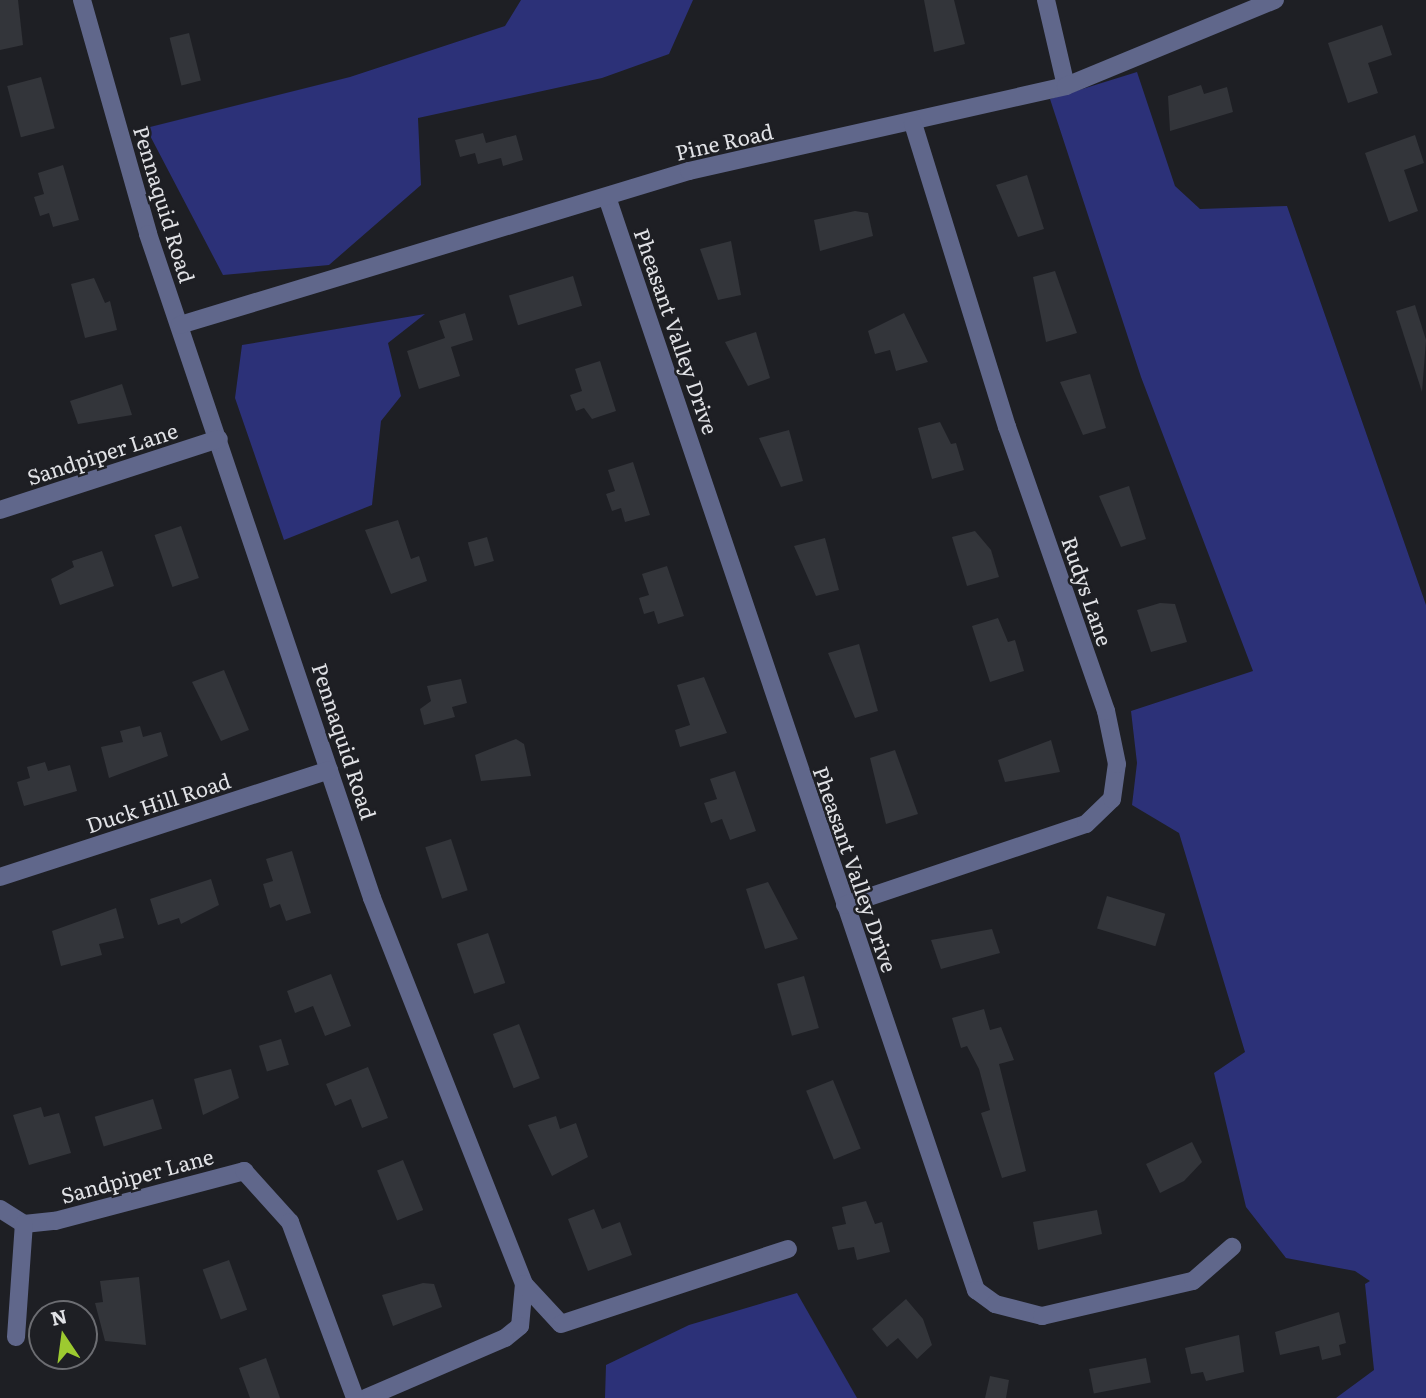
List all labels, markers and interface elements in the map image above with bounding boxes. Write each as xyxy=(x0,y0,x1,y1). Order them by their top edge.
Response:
street label: Pine Road xyxy=(673,118,775,164)
street label: Pennaquid Road xyxy=(129,122,201,286)
street label: Pheasant Valley Drive xyxy=(630,225,724,437)
street label: Sandpiper Lane xyxy=(24,417,180,489)
street label: Rudys Lane xyxy=(1058,533,1118,649)
street label: Pennaquid Road xyxy=(308,660,382,822)
street label: Pheasant Valley Drive xyxy=(809,763,903,975)
street label: Duck Hill Road xyxy=(83,767,233,837)
street label: Sandpiper Lane xyxy=(58,1143,216,1207)
north arrow xyxy=(28,1300,98,1370)
text: N xyxy=(48,1301,70,1332)

